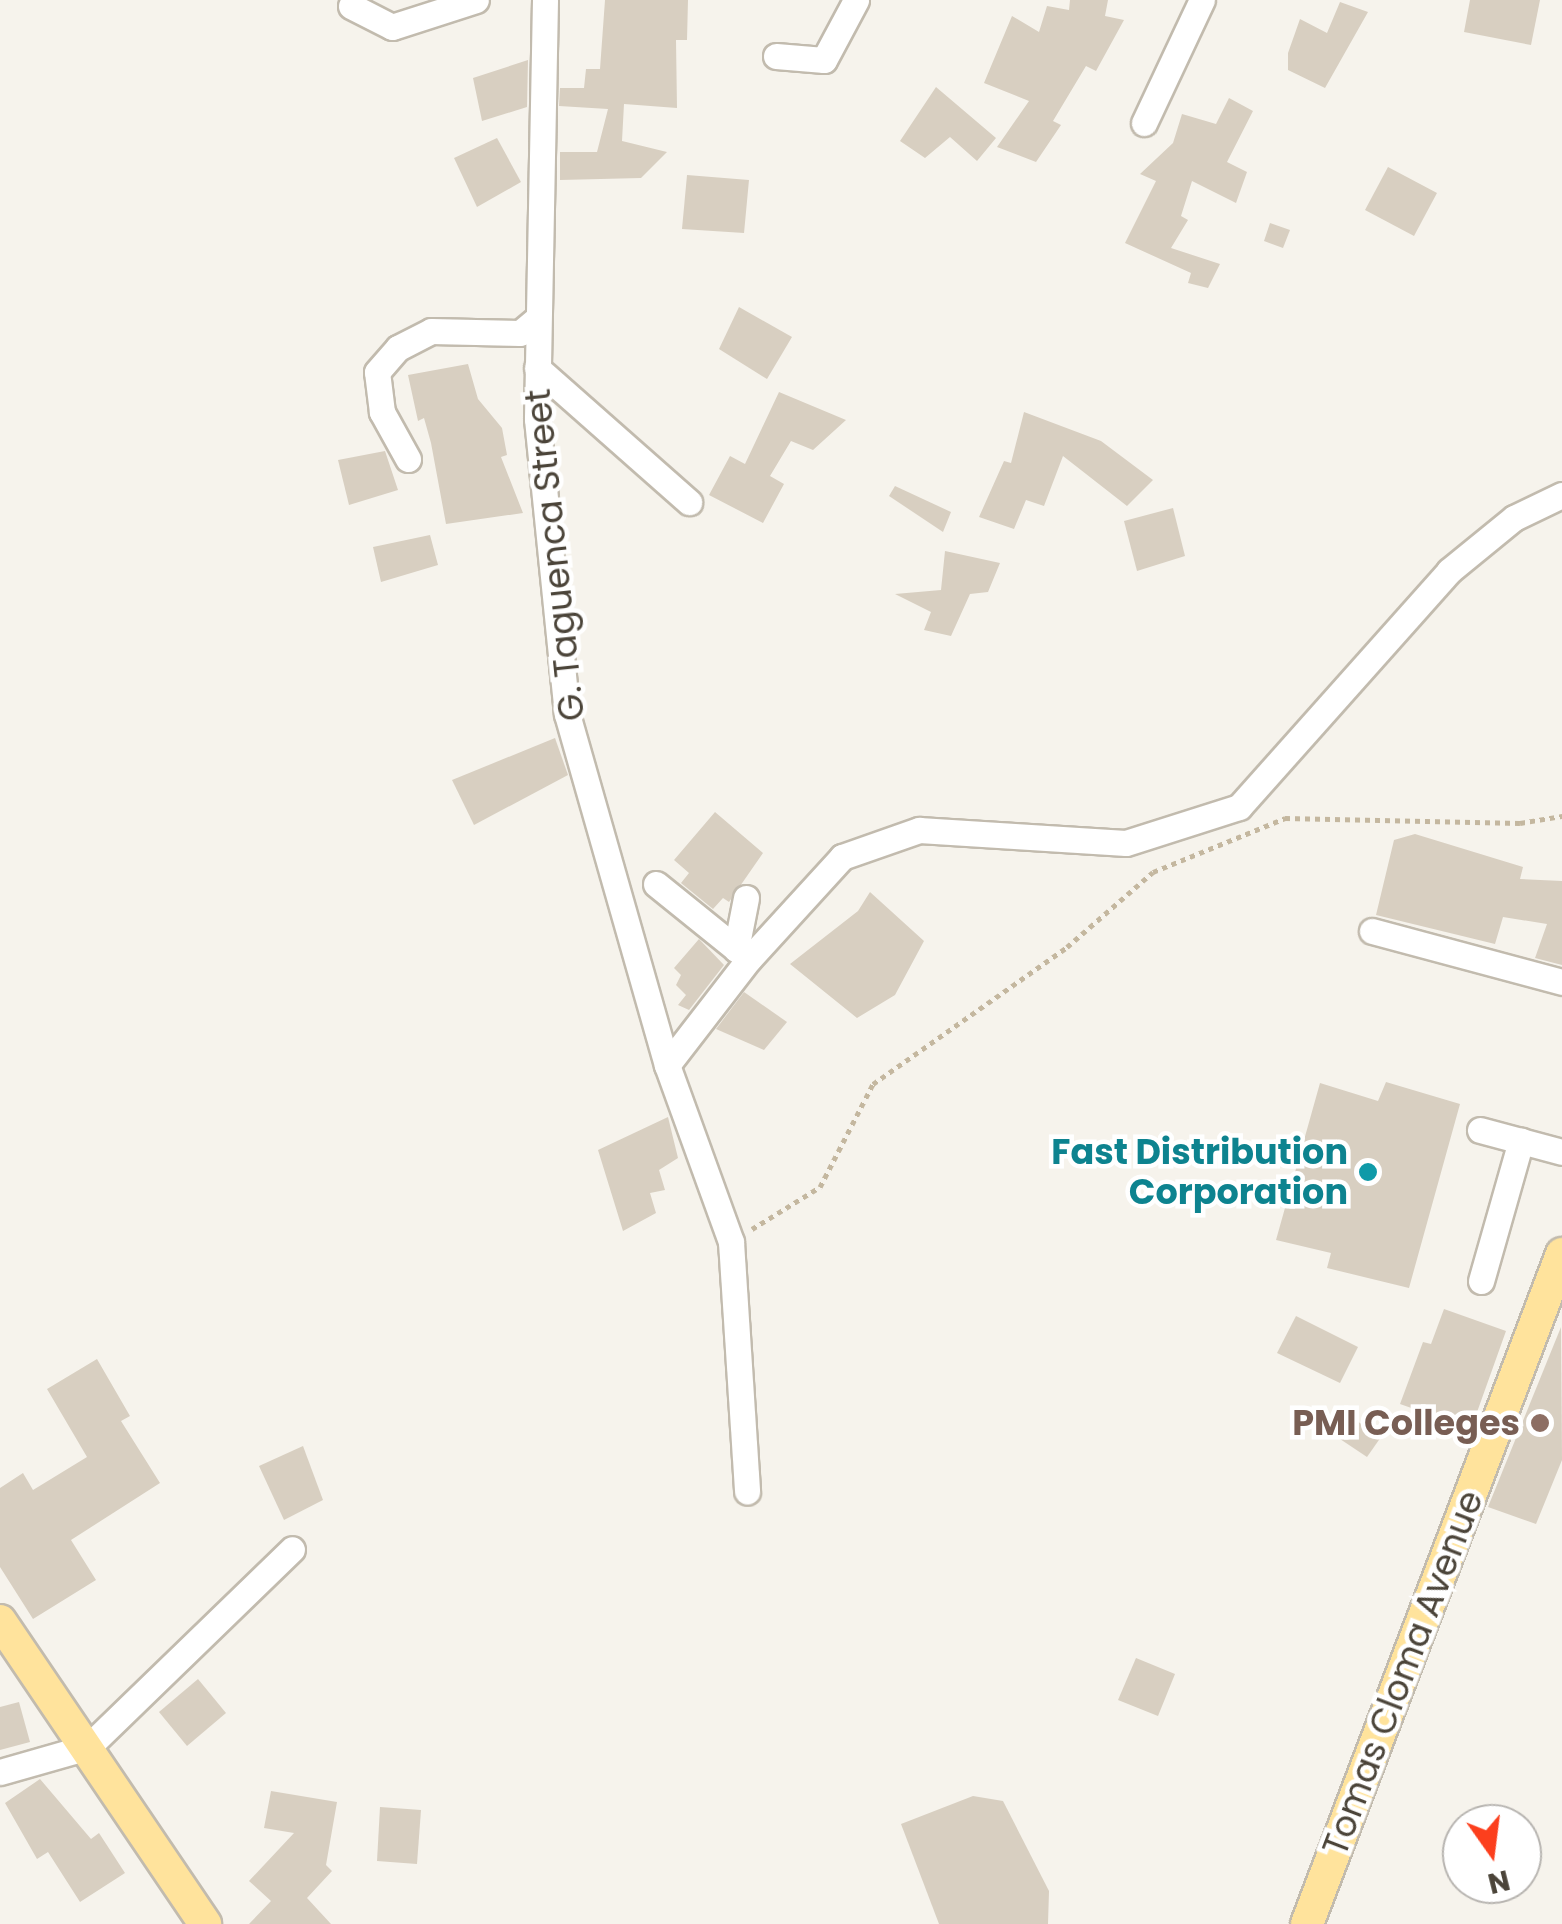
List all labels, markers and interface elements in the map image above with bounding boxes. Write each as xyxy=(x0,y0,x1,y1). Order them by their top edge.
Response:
street label: G. Taguenca Street xyxy=(517,387,593,723)
place label: Fast Distribution Corporation xyxy=(1051,1131,1348,1213)
marker: Fast Distribution Corporation xyxy=(1357,1161,1379,1183)
place label: PMI Colleges xyxy=(1292,1402,1520,1444)
marker: PMI Colleges xyxy=(1529,1412,1551,1434)
street label: Tomas Cloma Avenue xyxy=(1314,1485,1492,1861)
north arrow xyxy=(1442,1804,1542,1904)
text: N xyxy=(1484,1860,1514,1903)

